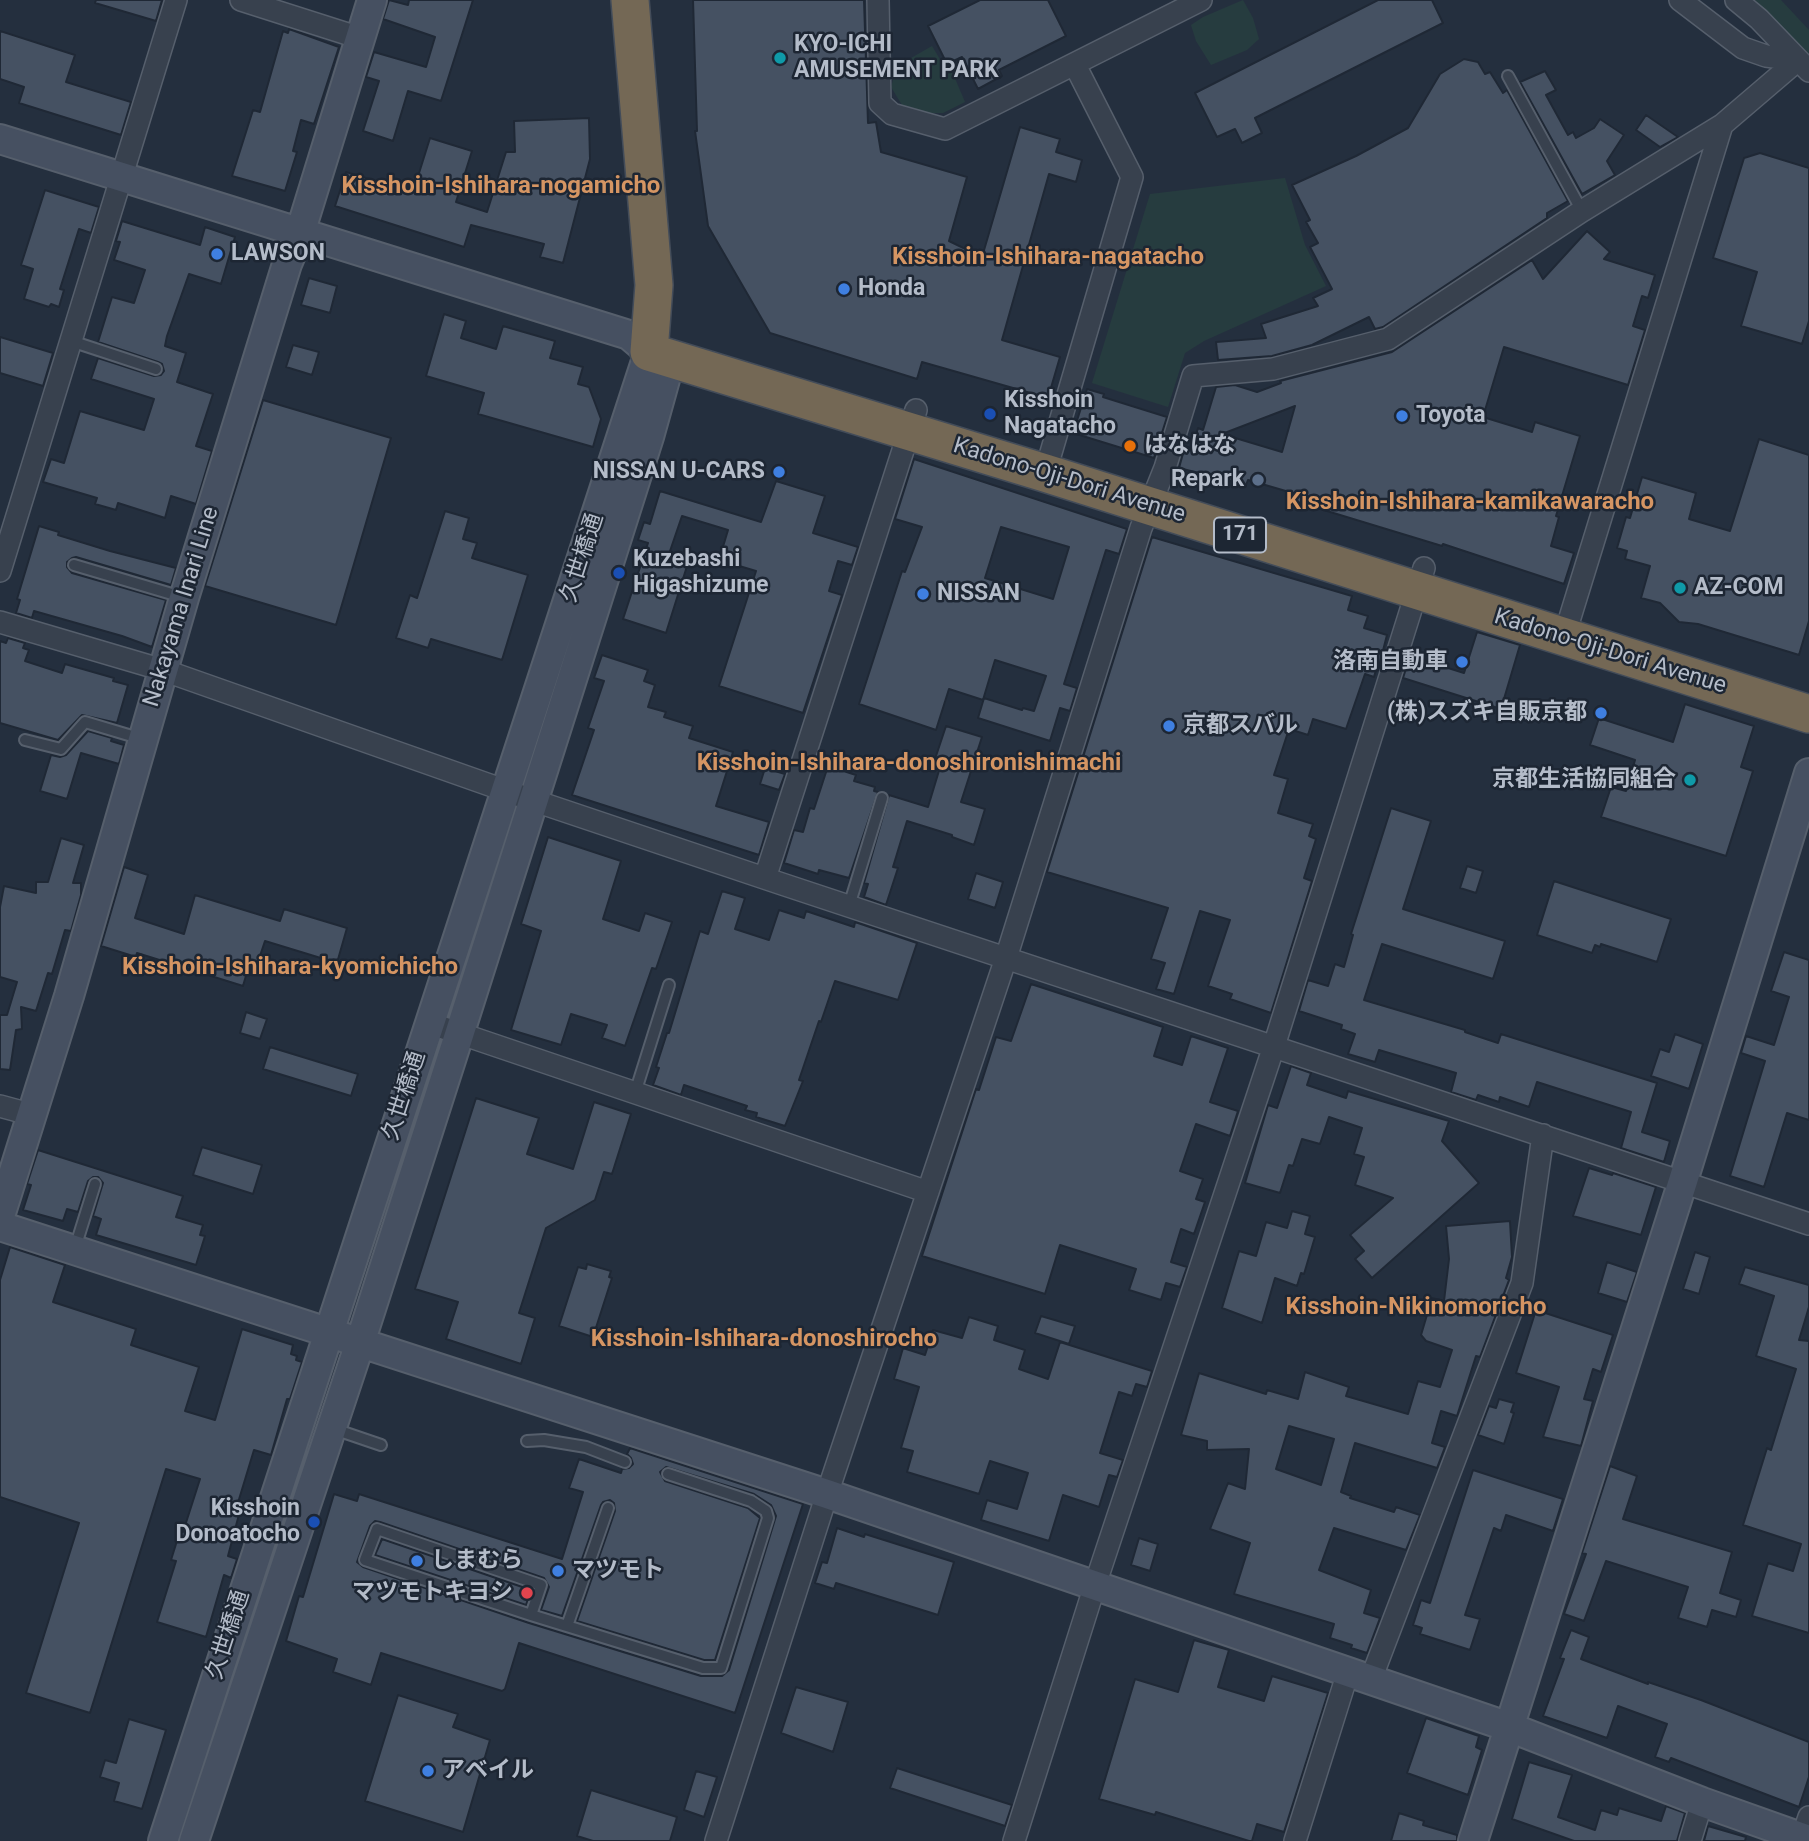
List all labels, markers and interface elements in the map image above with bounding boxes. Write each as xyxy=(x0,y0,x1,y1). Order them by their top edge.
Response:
place label: KYO-ICHI AMUSEMENT PARK xyxy=(794,31,999,85)
marker: KYO-ICHI AMUSEMENT PARK xyxy=(772,50,788,66)
district label: Kisshoin-Ishihara-nogamicho xyxy=(342,173,660,201)
place label: LAWSON xyxy=(231,240,325,268)
district label: Kisshoin-Ishihara-nagatacho xyxy=(892,244,1204,272)
marker: LAWSON xyxy=(209,246,225,262)
place label: Honda xyxy=(858,275,925,303)
marker: Honda xyxy=(836,281,852,297)
place label: Kisshoin Nagatacho xyxy=(1004,387,1116,441)
place label: Toyota xyxy=(1416,402,1486,430)
marker: Kisshoin Nagatacho xyxy=(982,406,998,422)
marker: Toyota xyxy=(1394,408,1410,424)
place label: はなはな xyxy=(1144,432,1236,460)
street label: Kadono-Oji-Dori Avenue xyxy=(950,433,1188,529)
marker: はなはな xyxy=(1122,438,1138,454)
place label: NISSAN U-CARS xyxy=(593,458,765,486)
marker: NISSAN U-CARS xyxy=(771,464,787,480)
place label: Repark xyxy=(1171,466,1244,494)
marker: Repark xyxy=(1250,472,1266,488)
district label: Kisshoin-Ishihara-kamikawaracho xyxy=(1286,489,1654,517)
street label: Nakayama Inari Line xyxy=(138,504,226,710)
street label: 久世橋通 xyxy=(556,510,610,606)
road number: 171 xyxy=(1214,518,1266,552)
place label: Kuzebashi Higashizume xyxy=(633,546,768,600)
marker: Kuzebashi Higashizume xyxy=(611,565,627,581)
place label: AZ-COM xyxy=(1694,574,1784,602)
place label: NISSAN xyxy=(937,580,1020,608)
marker: AZ-COM xyxy=(1672,580,1688,596)
marker: NISSAN xyxy=(915,586,931,602)
street label: Kadono-Oji-Dori Avenue xyxy=(1491,604,1729,700)
place label: 洛南自動車 xyxy=(1333,648,1448,676)
marker: 洛南自動車 xyxy=(1454,654,1470,670)
place label: (株)スズキ自販京都 xyxy=(1387,699,1587,727)
marker: (株)スズキ自販京都 xyxy=(1593,705,1609,721)
place label: 京都スバル xyxy=(1183,712,1298,740)
marker: 京都スバル xyxy=(1161,718,1177,734)
district label: Kisshoin-Ishihara-donoshironishimachi xyxy=(697,750,1121,778)
place label: 京都生活協同組合 xyxy=(1492,766,1676,794)
marker: 京都生活協同組合 xyxy=(1682,772,1698,788)
district label: Kisshoin-Ishihara-kyomichicho xyxy=(122,954,458,982)
street label: 久世橋通 xyxy=(378,1048,432,1144)
district label: Kisshoin-Nikinomoricho xyxy=(1286,1294,1546,1322)
district label: Kisshoin-Ishihara-donoshirocho xyxy=(591,1326,937,1354)
place label: Kisshoin Donoatocho xyxy=(176,1495,300,1549)
marker: Kisshoin Donoatocho xyxy=(306,1514,322,1530)
place label: しまむら xyxy=(431,1547,523,1575)
marker: しまむら xyxy=(409,1553,425,1569)
place label: マツモト xyxy=(572,1557,664,1585)
marker: マツモト xyxy=(550,1563,566,1579)
place label: マツモトキヨシ xyxy=(352,1579,513,1607)
marker: マツモトキヨシ xyxy=(519,1585,535,1601)
street label: 久世橋通 xyxy=(202,1587,256,1683)
place label: アベイル xyxy=(442,1757,534,1785)
marker: アベイル xyxy=(420,1763,436,1779)

